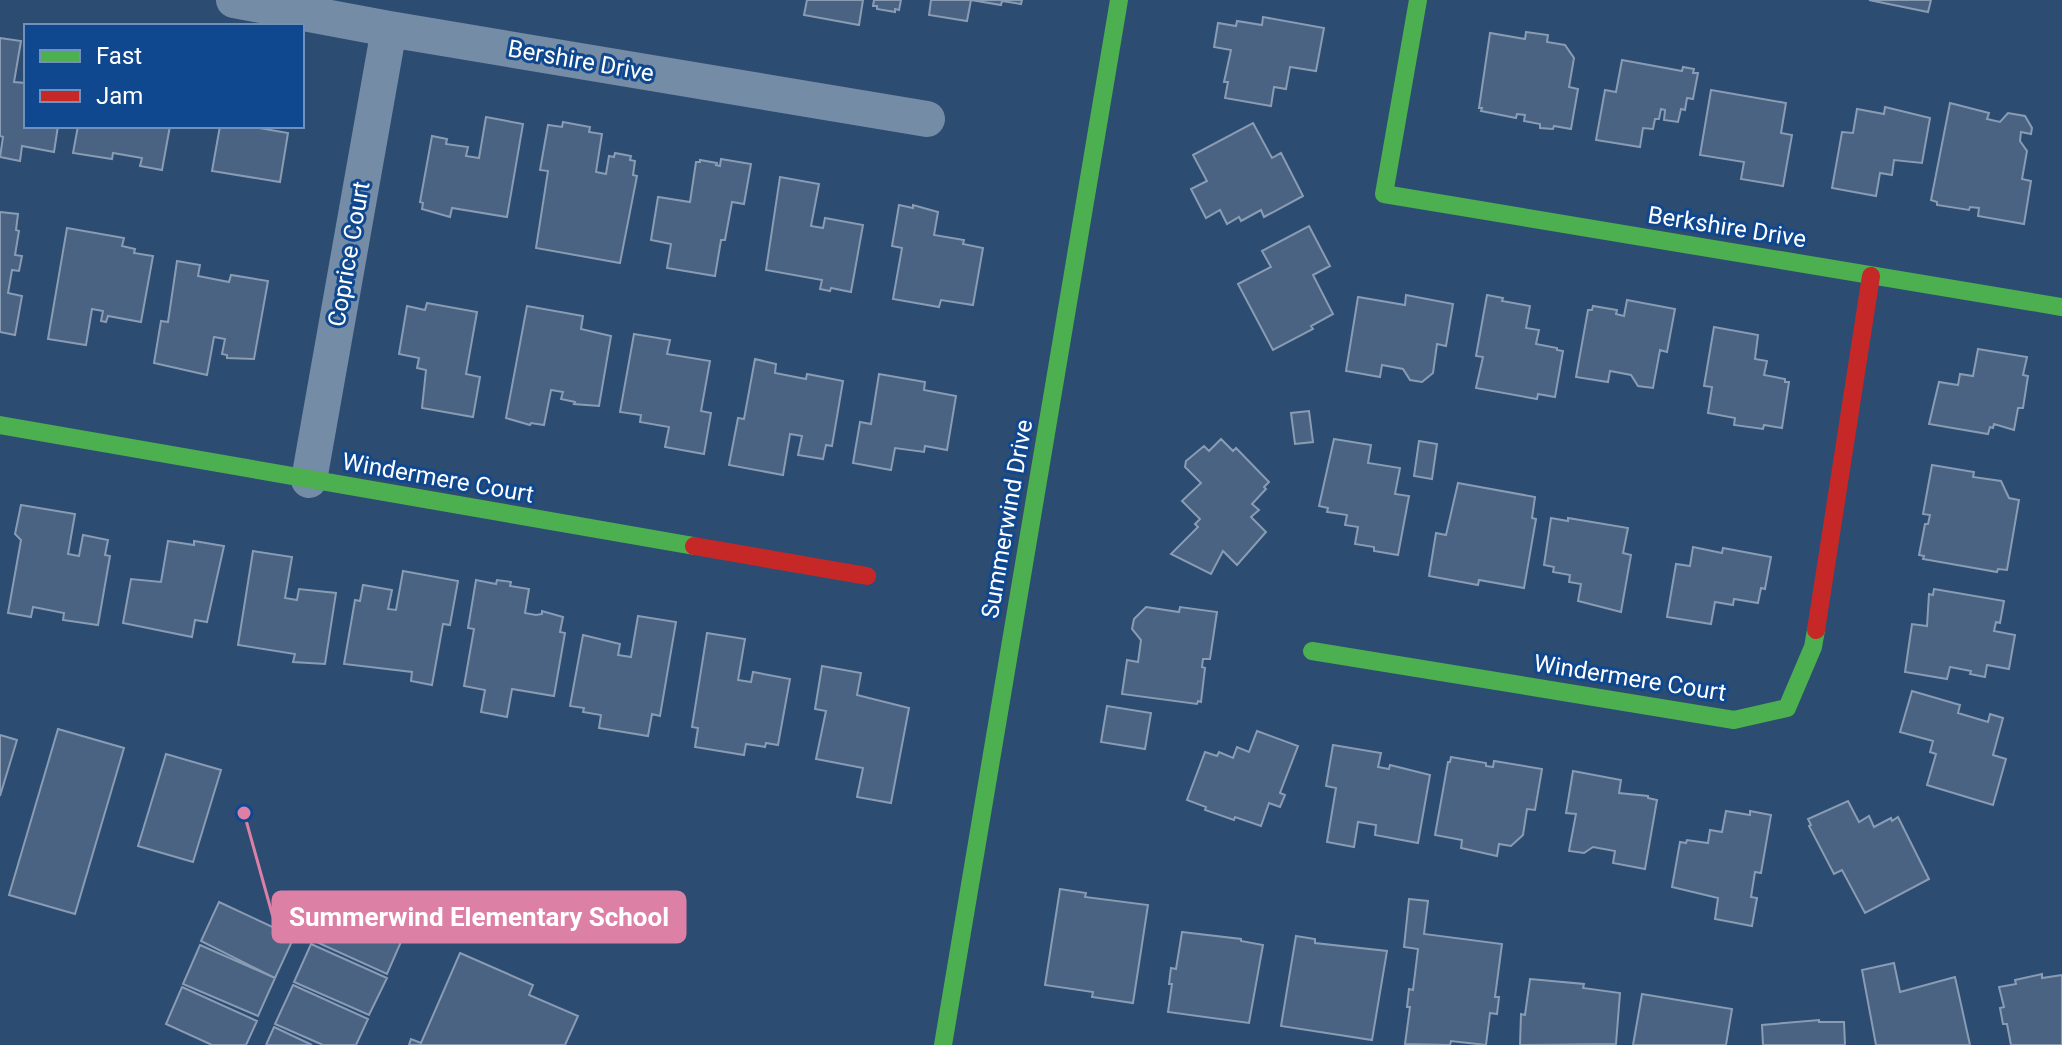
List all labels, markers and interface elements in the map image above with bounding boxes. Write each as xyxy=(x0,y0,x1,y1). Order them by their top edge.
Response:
legend xyxy=(24,24,304,128)
street label: Bershire Drive xyxy=(506,34,656,88)
text: Fast xyxy=(96,42,142,70)
text: Jam xyxy=(96,82,143,110)
street label: Coprice Court xyxy=(322,179,376,329)
street label: Berkshire Drive xyxy=(1646,201,1808,253)
street label: Summerwind Drive xyxy=(976,418,1038,620)
street label: Windermere Court xyxy=(340,447,536,509)
street label: Windermere Court xyxy=(1532,649,1728,707)
callout: Summerwind Elementary School xyxy=(273,892,685,942)
text: Summerwind Elementary School xyxy=(289,902,669,932)

